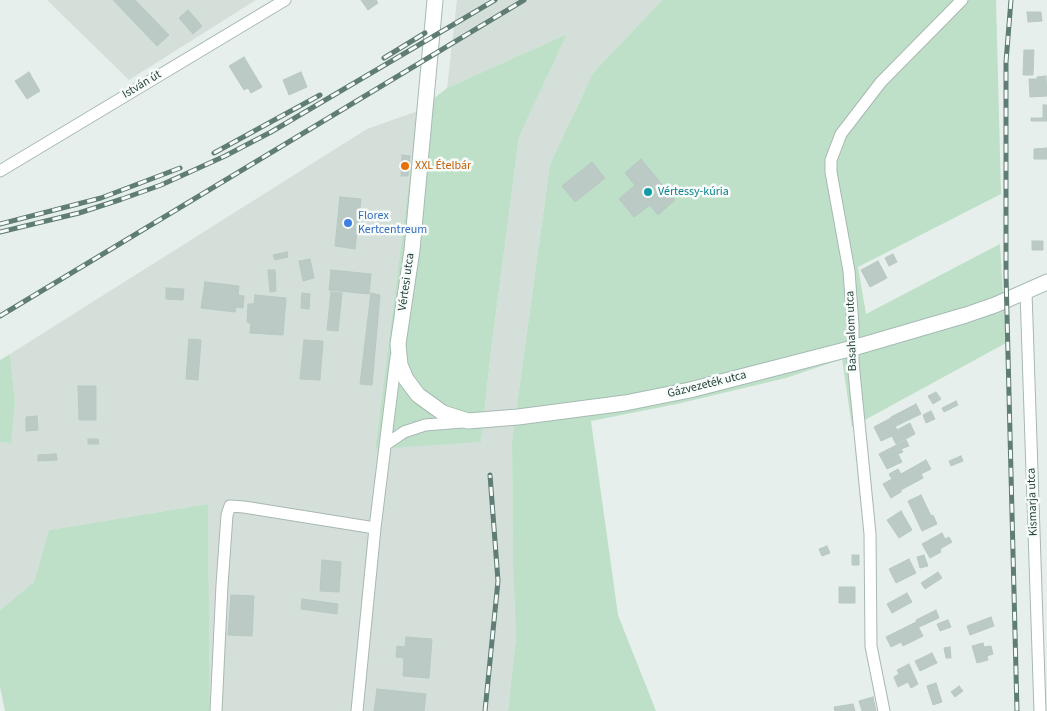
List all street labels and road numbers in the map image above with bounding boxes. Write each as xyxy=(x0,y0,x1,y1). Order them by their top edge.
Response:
street label: István út xyxy=(120,68,164,102)
street label: Vértesi utca xyxy=(396,252,418,312)
street label: Basahalom utca xyxy=(843,291,861,371)
street label: Gázvezeték utca xyxy=(666,368,748,402)
street label: Kismarja utca xyxy=(1025,468,1041,536)

